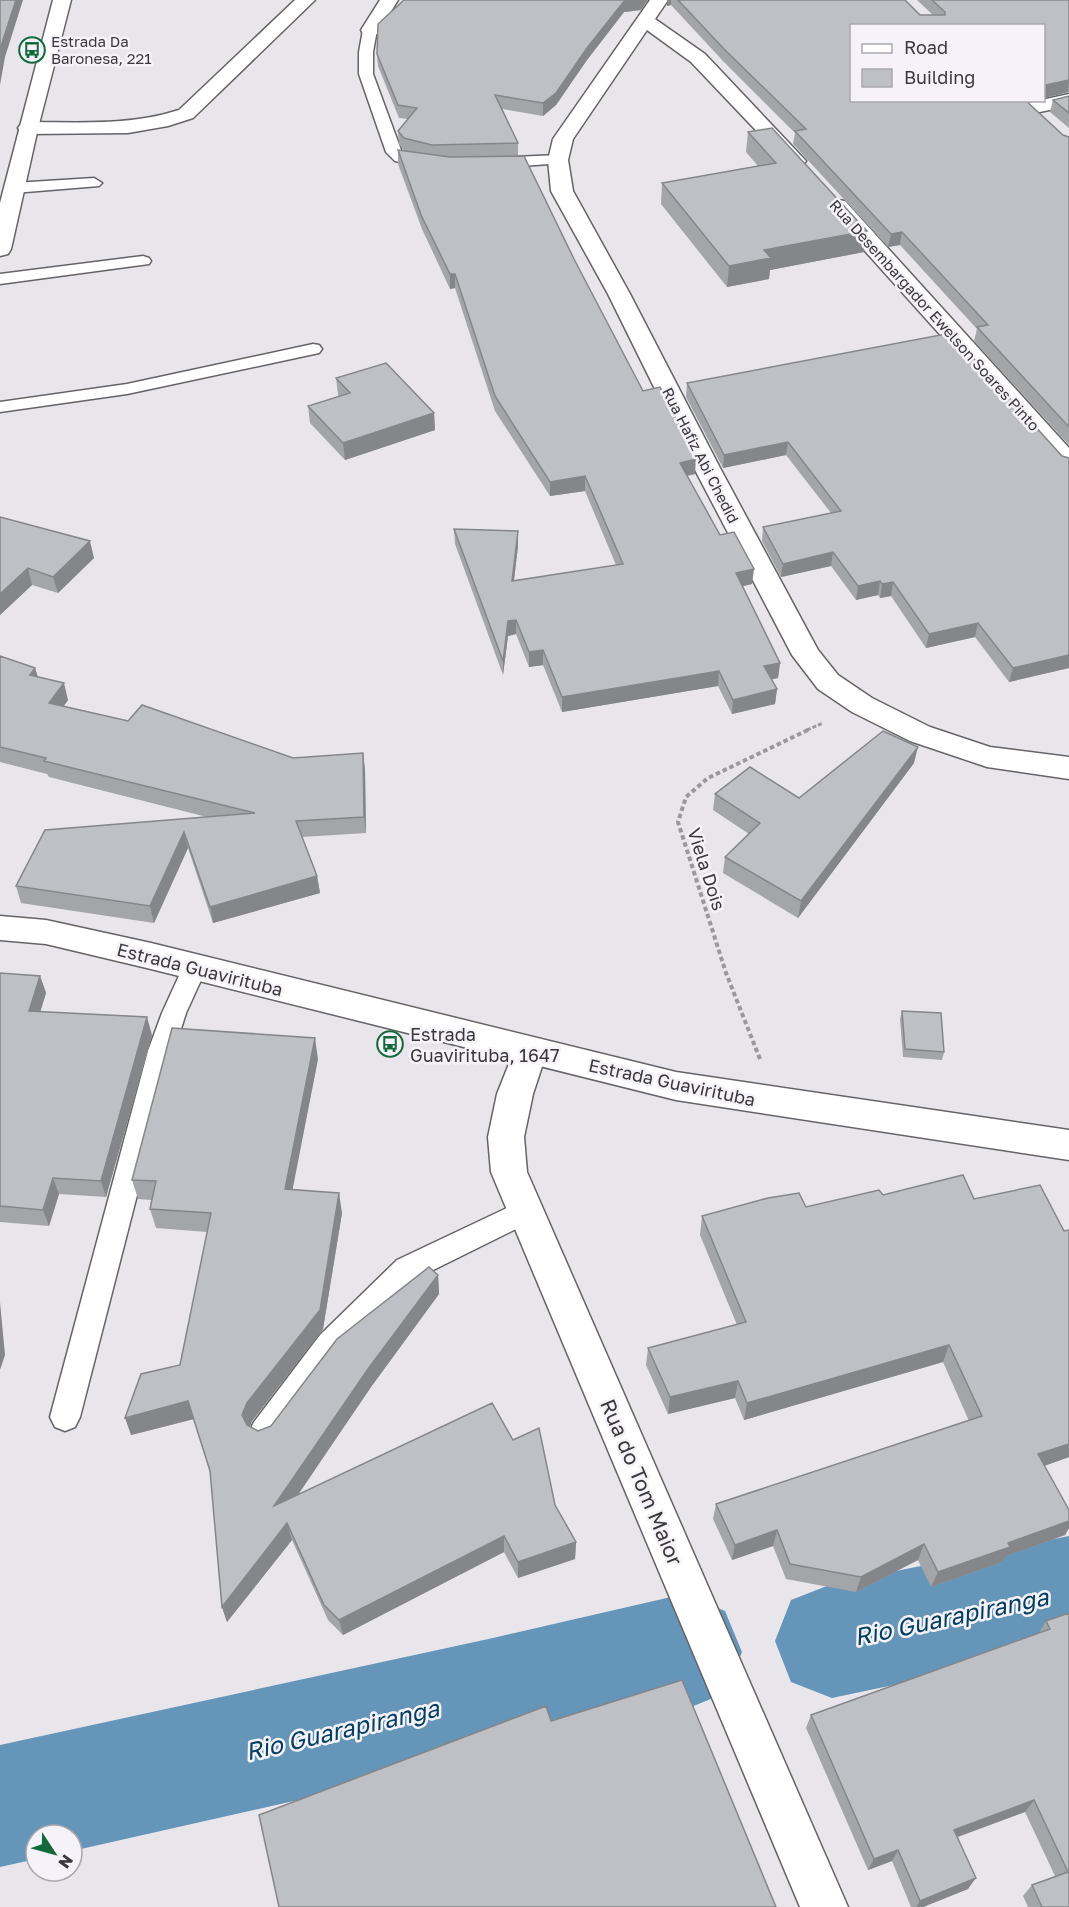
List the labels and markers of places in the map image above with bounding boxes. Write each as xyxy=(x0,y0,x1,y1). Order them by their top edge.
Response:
place label: Estrada Da Baronesa, 221 xyxy=(51,32,152,67)
bus stop icon: Estrada Da Baronesa, 221 xyxy=(17,35,47,65)
place label: Estrada Guavirituba, 1647 xyxy=(410,1023,560,1066)
bus stop icon: Estrada Guavirituba, 1647 xyxy=(375,1029,405,1059)

